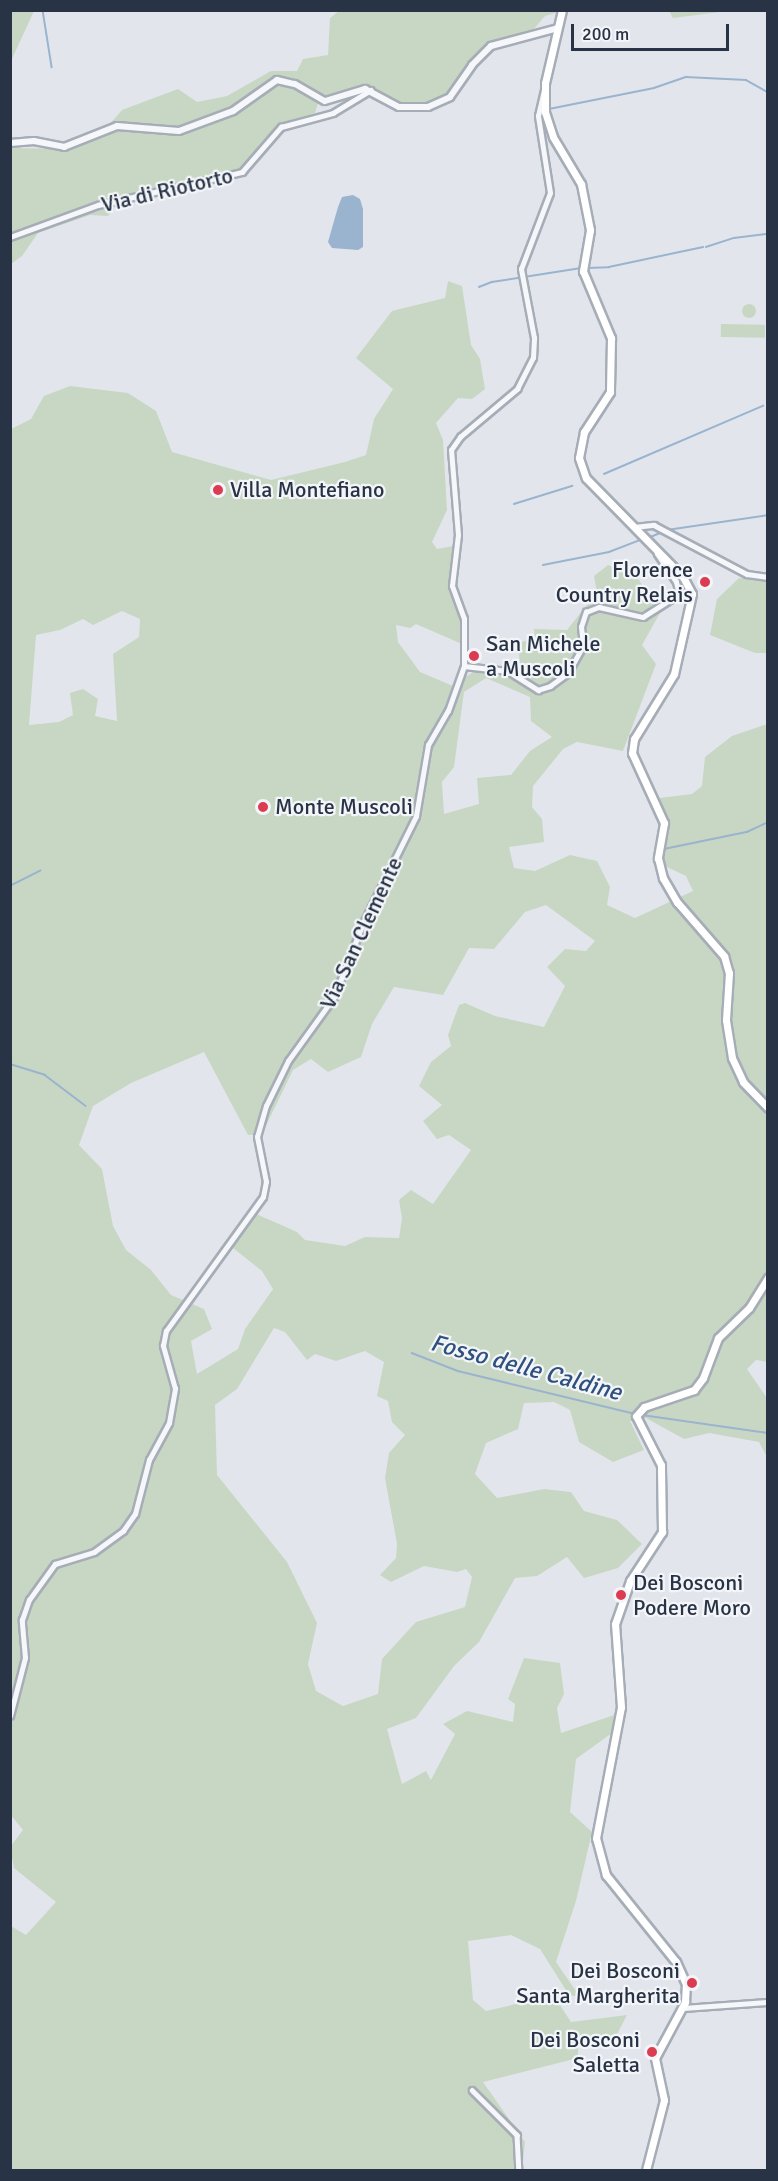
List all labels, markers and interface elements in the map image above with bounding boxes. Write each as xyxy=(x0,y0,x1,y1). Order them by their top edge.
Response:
scale bar xyxy=(574,12,732,50)
text: 200 m xyxy=(582,23,629,45)
street label: Via di Riotorto xyxy=(99,162,235,218)
place label: Villa Montefiano xyxy=(230,477,384,503)
marker: Villa Montefiano xyxy=(211,483,225,497)
place label: Florence Country Relais xyxy=(556,556,693,608)
marker: Florence Country Relais xyxy=(698,575,712,589)
place label: San Michele a Muscoli xyxy=(486,630,601,682)
marker: San Michele a Muscoli xyxy=(467,649,481,663)
place label: Monte Muscoli xyxy=(275,794,413,820)
marker: Monte Muscoli xyxy=(256,800,270,814)
street label: Via San Clemente xyxy=(314,853,408,1013)
water label: Fosso delle Caldine xyxy=(427,1329,625,1407)
place label: Dei Bosconi Podere Moro xyxy=(633,1569,751,1621)
marker: Dei Bosconi Podere Moro xyxy=(614,1588,628,1602)
place label: Dei Bosconi Santa Margherita xyxy=(516,1957,680,2008)
marker: Dei Bosconi Santa Margherita xyxy=(685,1976,699,1990)
place label: Dei Bosconi Saletta xyxy=(530,2026,640,2078)
marker: Dei Bosconi Saletta xyxy=(645,2045,659,2059)

